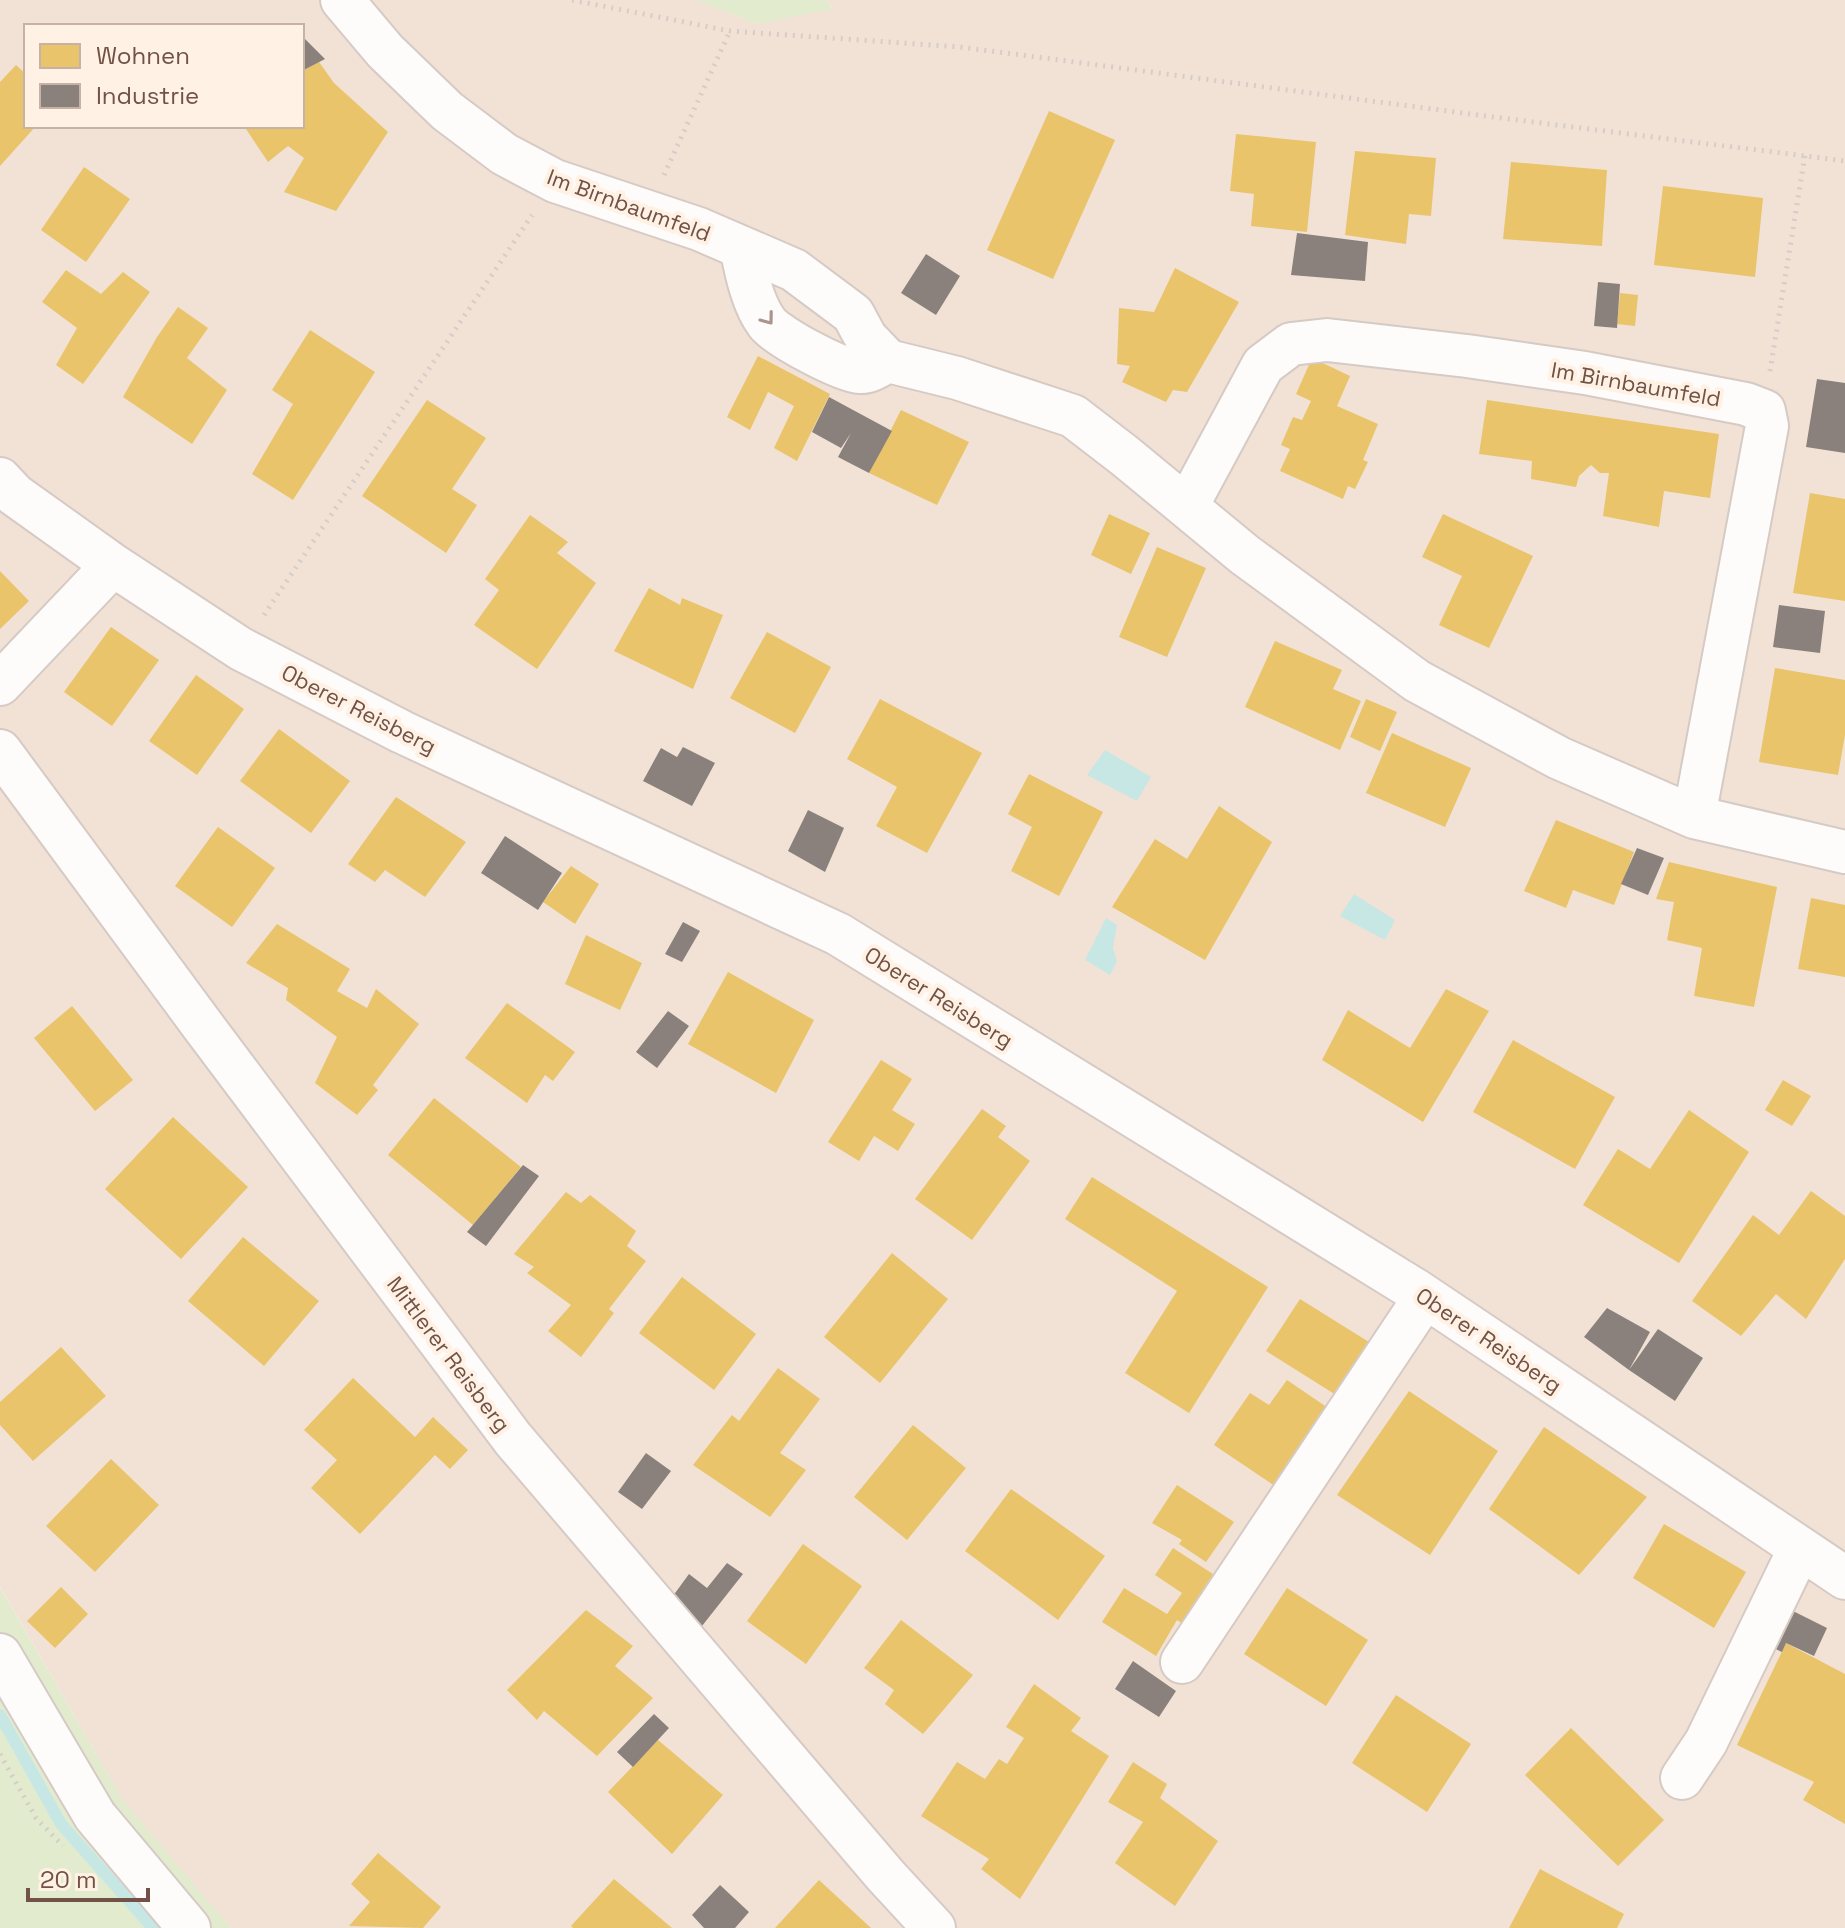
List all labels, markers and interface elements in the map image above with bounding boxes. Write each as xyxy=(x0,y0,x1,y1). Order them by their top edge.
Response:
legend xyxy=(24,24,304,128)
text: Wohnen xyxy=(96,40,190,71)
text: Industrie xyxy=(96,80,199,111)
street label: Im Birnbaumfeld xyxy=(543,162,715,248)
one-way arrow xyxy=(758,310,773,325)
street label: Im Birnbaumfeld xyxy=(1549,355,1723,413)
street label: Oberer Reisberg xyxy=(277,658,441,760)
street label: Oberer Reisberg xyxy=(860,940,1018,1054)
street label: Mittlerer Reisberg xyxy=(381,1270,517,1438)
street label: Oberer Reisberg xyxy=(1411,1281,1567,1399)
scale bar xyxy=(28,1852,148,1902)
text: 20 m xyxy=(40,1864,97,1895)

